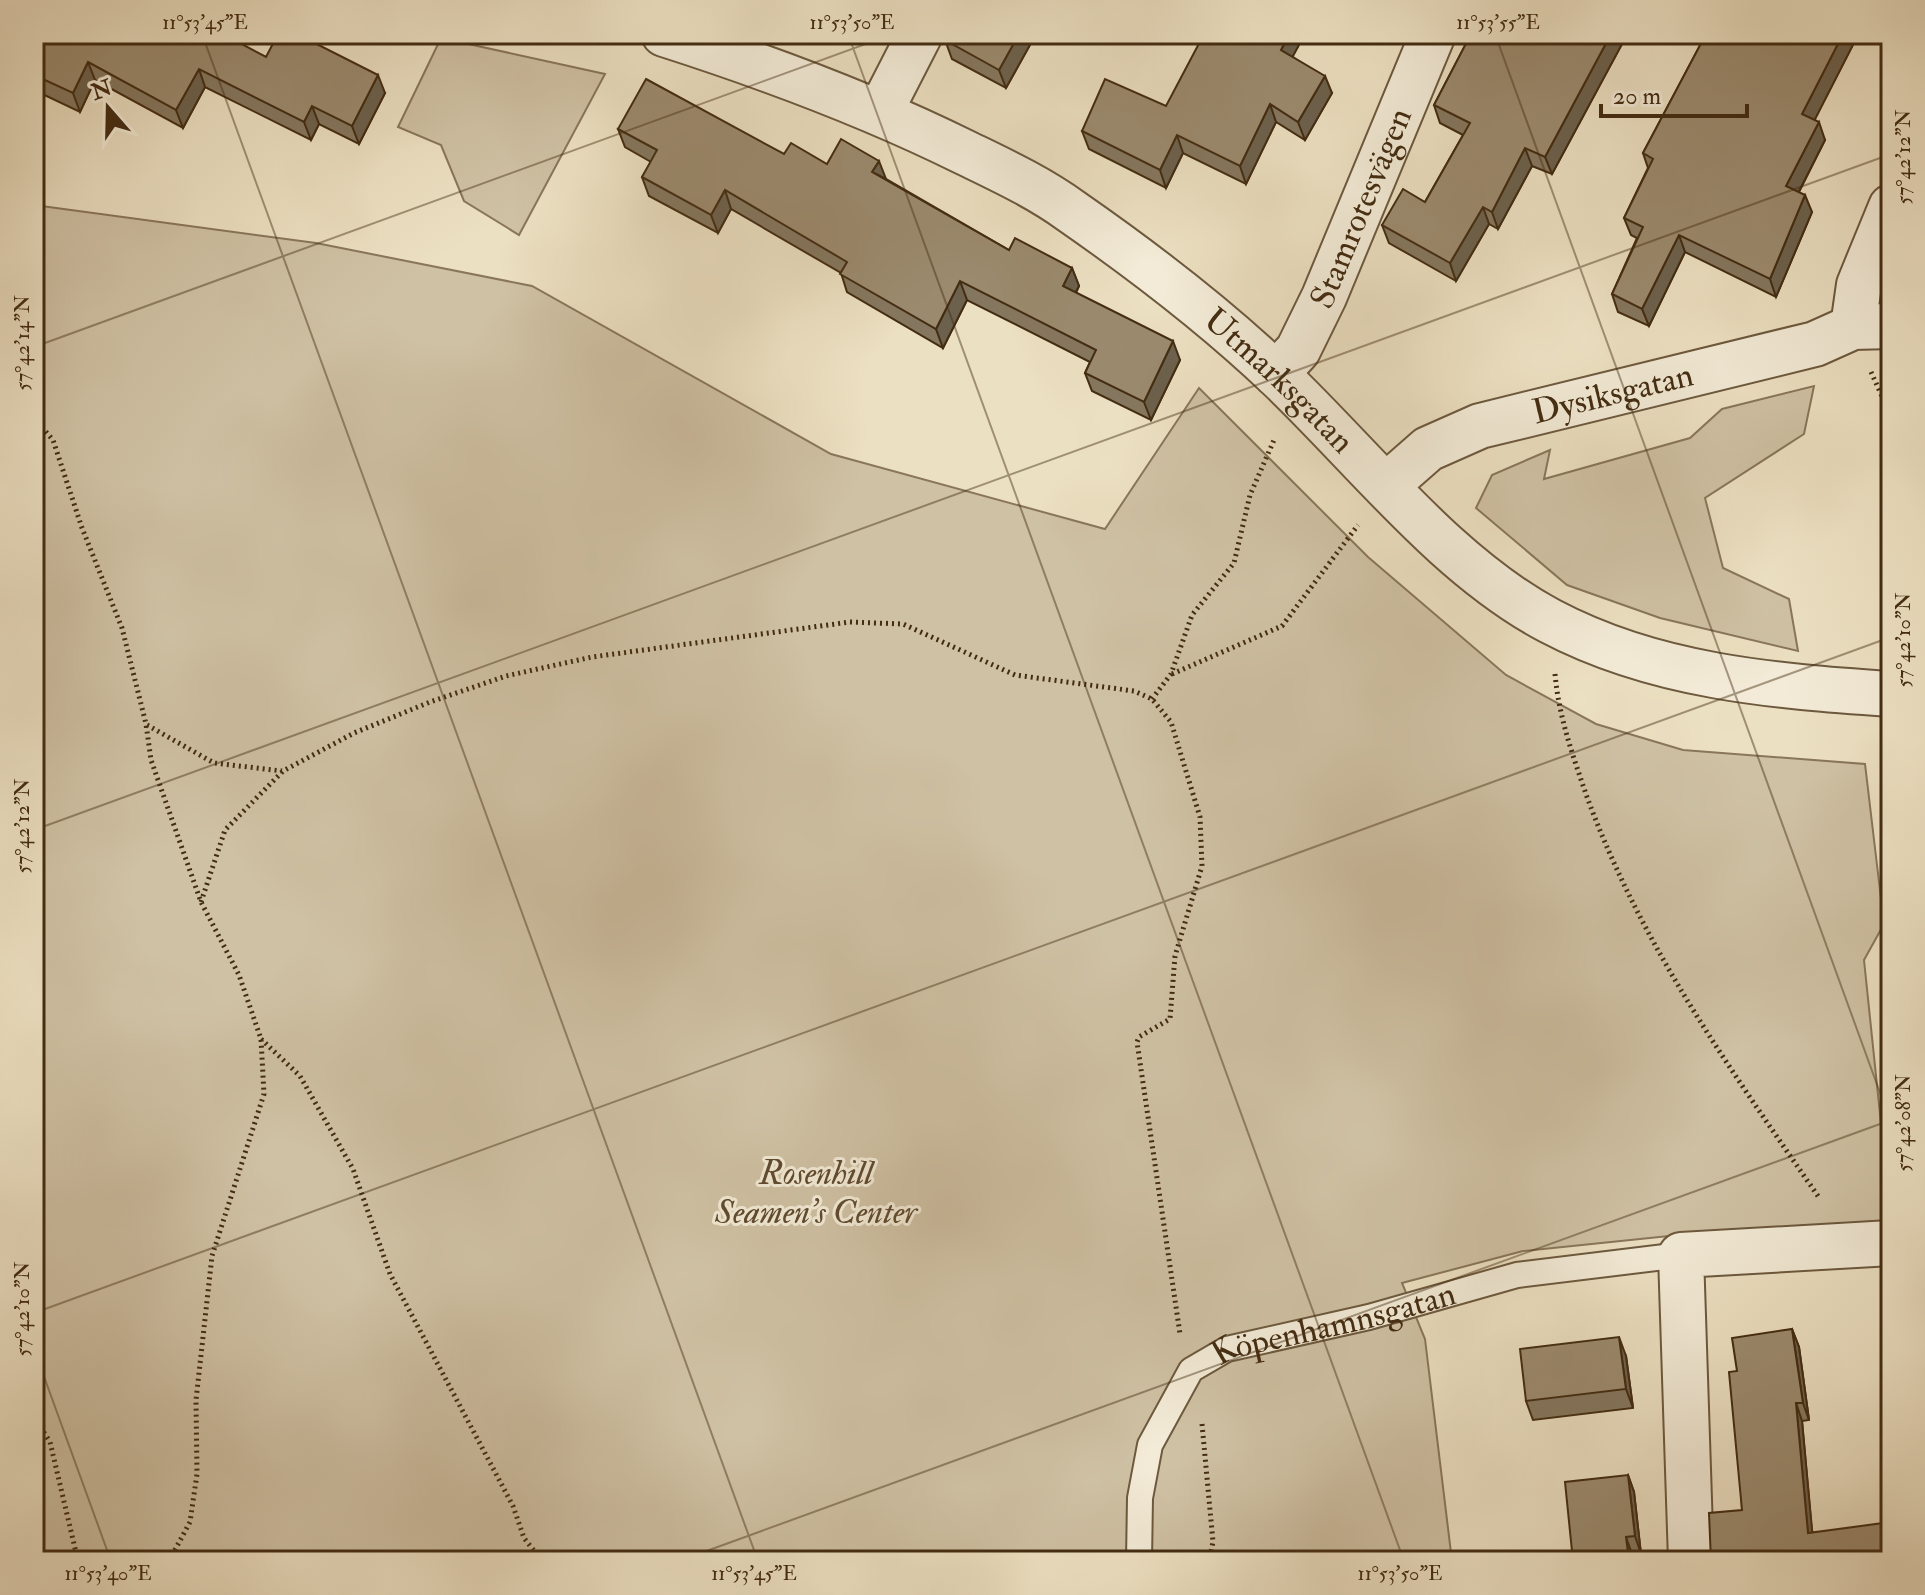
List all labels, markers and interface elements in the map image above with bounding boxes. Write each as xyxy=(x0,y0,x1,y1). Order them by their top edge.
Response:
text: 11°53'45"E xyxy=(162,10,248,35)
text: 11°53'50"E xyxy=(810,10,894,35)
text: 11°53'55"E xyxy=(1456,10,1540,35)
north arrow xyxy=(68,68,148,148)
scale bar xyxy=(1601,68,1747,118)
text: N xyxy=(87,74,116,107)
text: 20 m xyxy=(1613,81,1662,112)
street label: Stamrotesvägen xyxy=(1300,101,1422,316)
text: 57°42'12"N xyxy=(1891,109,1916,205)
text: 57°42'14"N xyxy=(10,295,35,391)
street label: Utmarksgatan xyxy=(1195,298,1364,462)
street label: Dysiksgatan xyxy=(1528,353,1698,434)
text: 57°42'10"N xyxy=(1891,592,1916,688)
text: 57°42'12"N xyxy=(10,778,35,874)
text: 57°42'08"N xyxy=(1891,1074,1916,1172)
park label: Rosenhill Seamen's Center xyxy=(714,1152,919,1234)
text: 57°42'10"N xyxy=(10,1261,35,1357)
street label: Köpenhamnsgatan xyxy=(1203,1272,1460,1375)
text: 11°53'40"E xyxy=(64,1561,152,1586)
text: 11°53'45"E xyxy=(711,1561,797,1586)
text: 11°53'50"E xyxy=(1358,1561,1442,1586)

